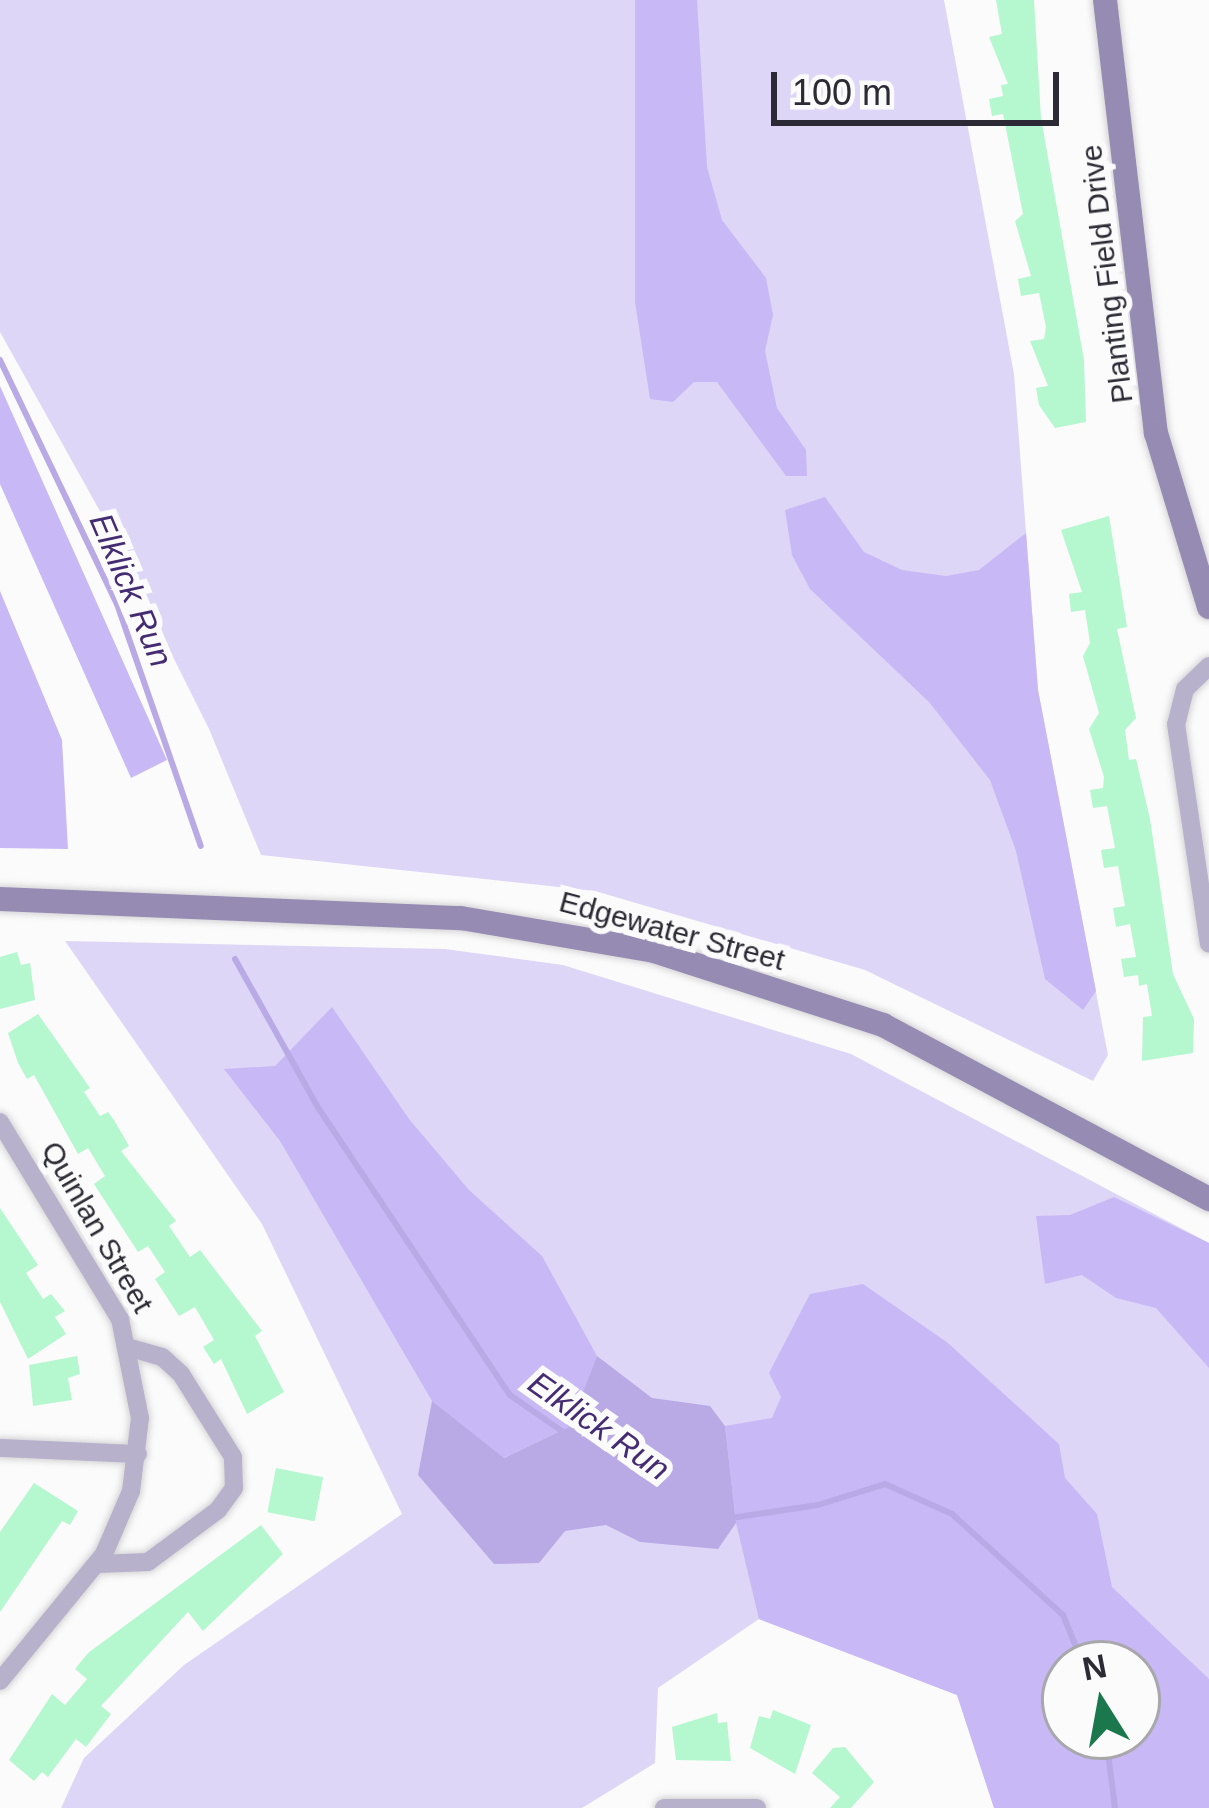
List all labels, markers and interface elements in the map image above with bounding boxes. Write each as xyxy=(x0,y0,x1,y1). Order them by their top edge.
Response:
scale bar xyxy=(777,48,1065,122)
text: 100 m xyxy=(792,72,892,113)
street label: Planting Field Drive xyxy=(1073,143,1141,405)
water label: Elklick Run xyxy=(81,507,181,673)
street label: Edgewater Street xyxy=(555,884,789,978)
street label: Quinlan Street xyxy=(33,1135,161,1319)
water label: Elklick Run xyxy=(521,1363,677,1489)
north arrow xyxy=(1041,1640,1161,1760)
text: N xyxy=(1079,1647,1110,1688)

